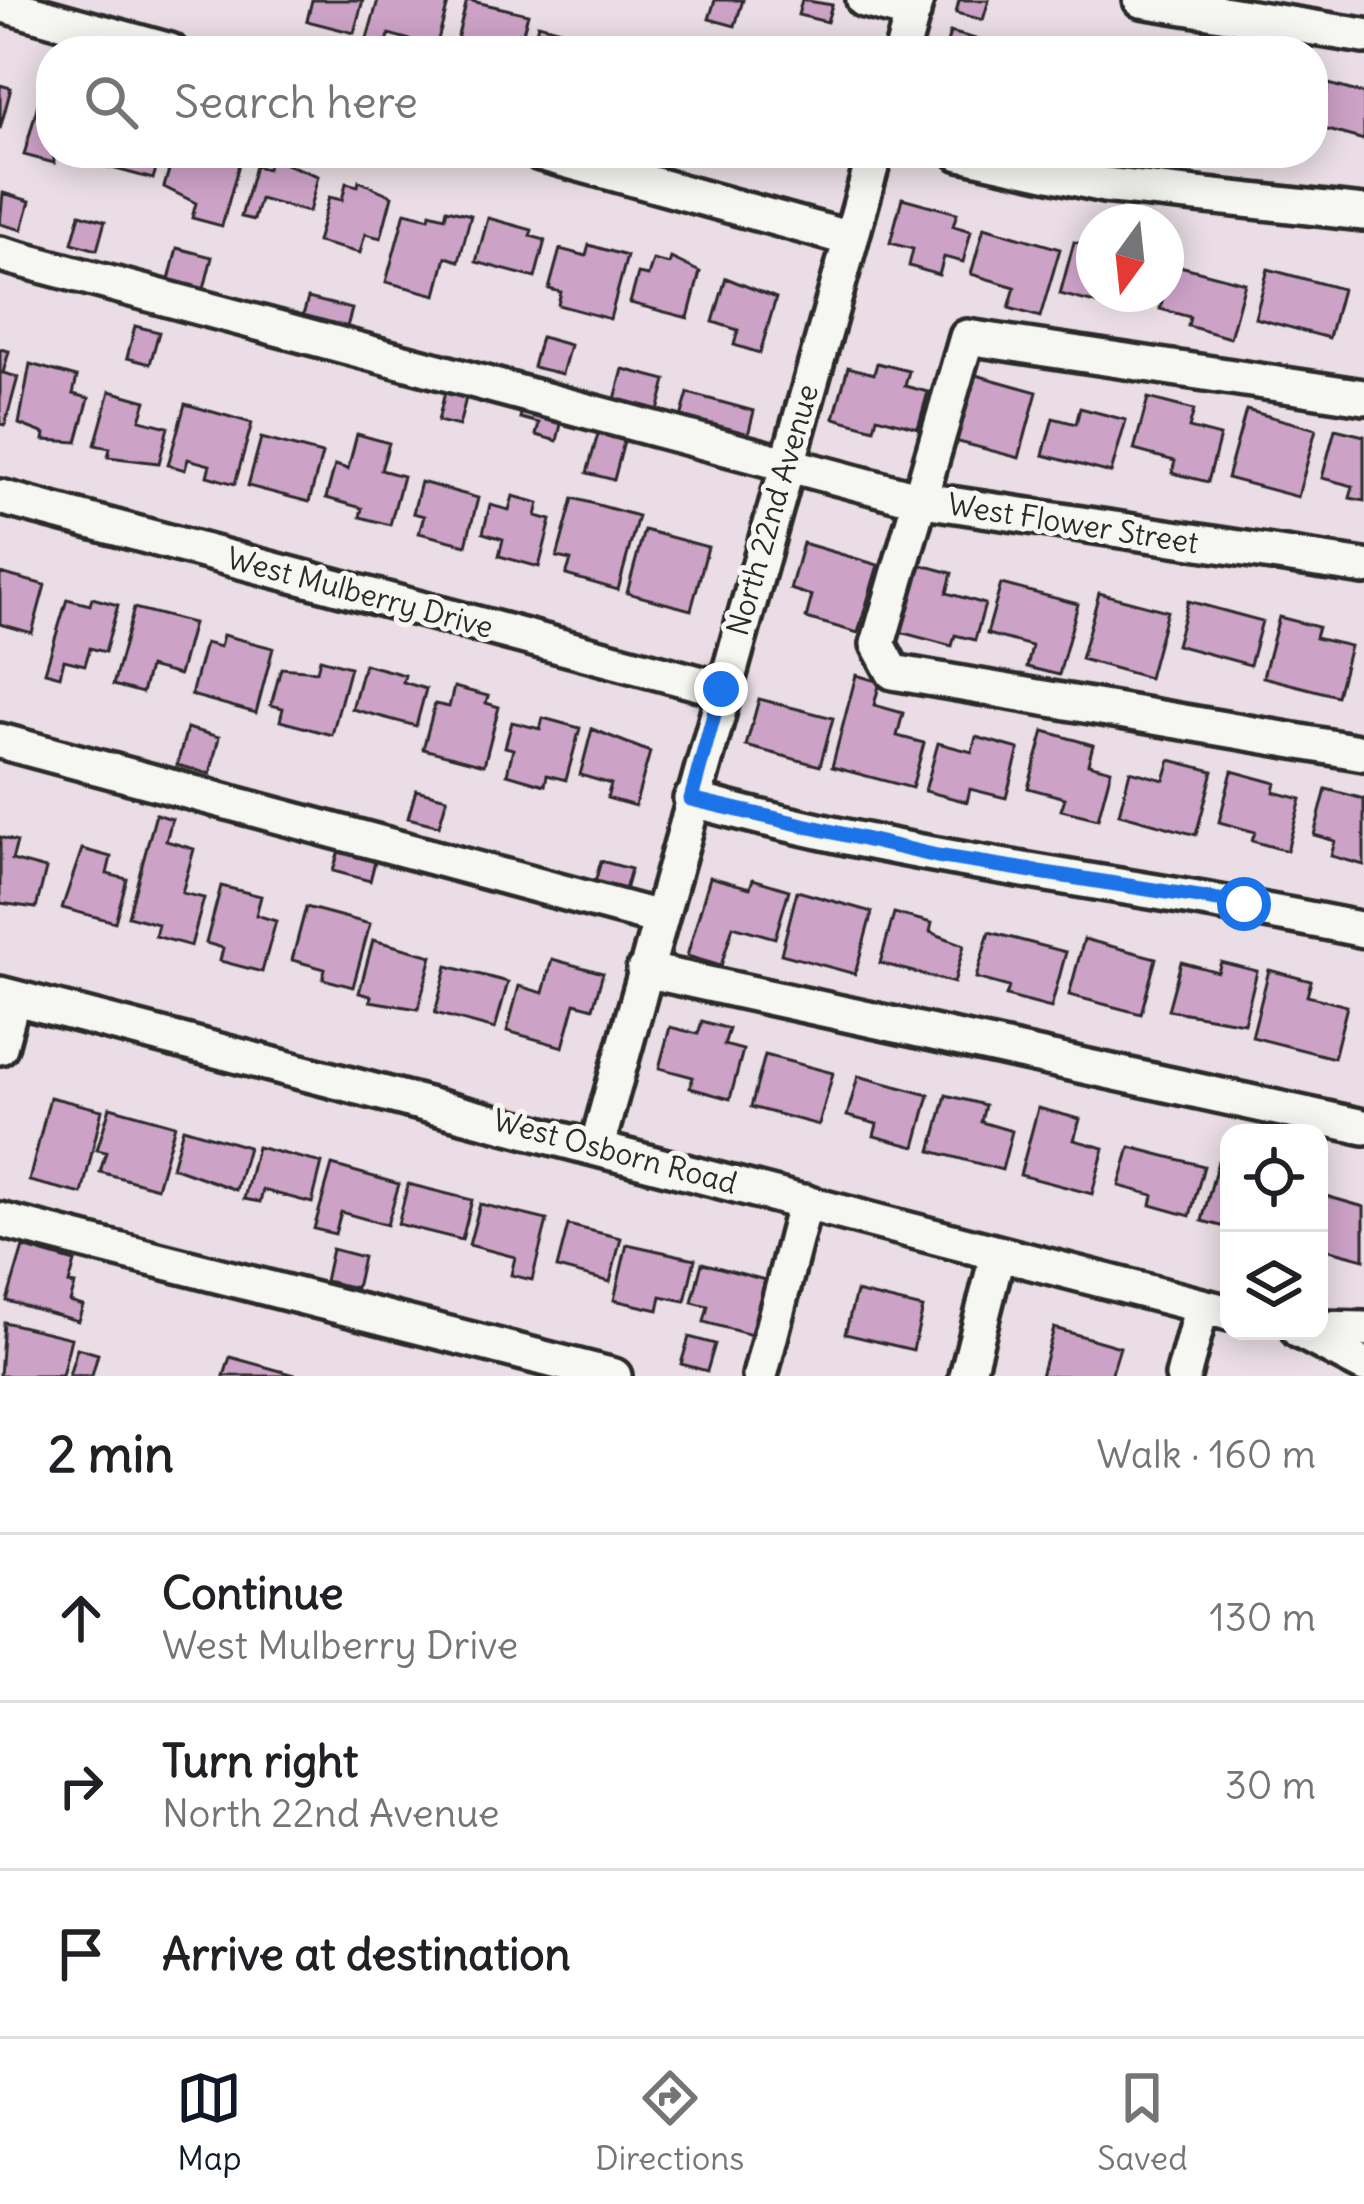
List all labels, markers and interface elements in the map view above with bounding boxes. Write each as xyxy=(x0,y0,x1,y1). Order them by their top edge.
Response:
search box xyxy=(36,36,1328,168)
icon: search xyxy=(78,69,144,135)
text: Search here xyxy=(174,74,418,130)
north arrow xyxy=(1076,204,1184,312)
street label: North 22nd Avenue xyxy=(718,380,826,640)
street label: West Flower Street xyxy=(945,484,1201,562)
street label: West Mulberry Drive xyxy=(223,538,497,646)
route end xyxy=(694,662,748,716)
route start xyxy=(1217,877,1271,931)
street label: West Osborn Road xyxy=(489,1100,741,1202)
map controls xyxy=(1220,1124,1328,1340)
button: locate xyxy=(1220,1124,1328,1232)
button: layers xyxy=(1220,1232,1328,1340)
text: 2 min xyxy=(48,1422,174,1486)
text: Walk · 160 m xyxy=(1097,1430,1316,1479)
text: Continue xyxy=(162,1565,344,1621)
icon: ahead xyxy=(48,1585,114,1651)
text: 130 m xyxy=(1209,1593,1316,1642)
text: West Mulberry Drive xyxy=(162,1621,518,1670)
text: Turn right xyxy=(162,1733,358,1789)
icon: right xyxy=(48,1753,114,1819)
text: 30 m xyxy=(1225,1761,1316,1810)
text: North 22nd Avenue xyxy=(162,1789,500,1838)
icon: arrive xyxy=(48,1921,114,1987)
text: Arrive at destination xyxy=(162,1926,571,1982)
tab: Map xyxy=(176,2065,242,2179)
tab: Directions xyxy=(595,2065,744,2179)
tab: Saved xyxy=(1097,2065,1188,2179)

